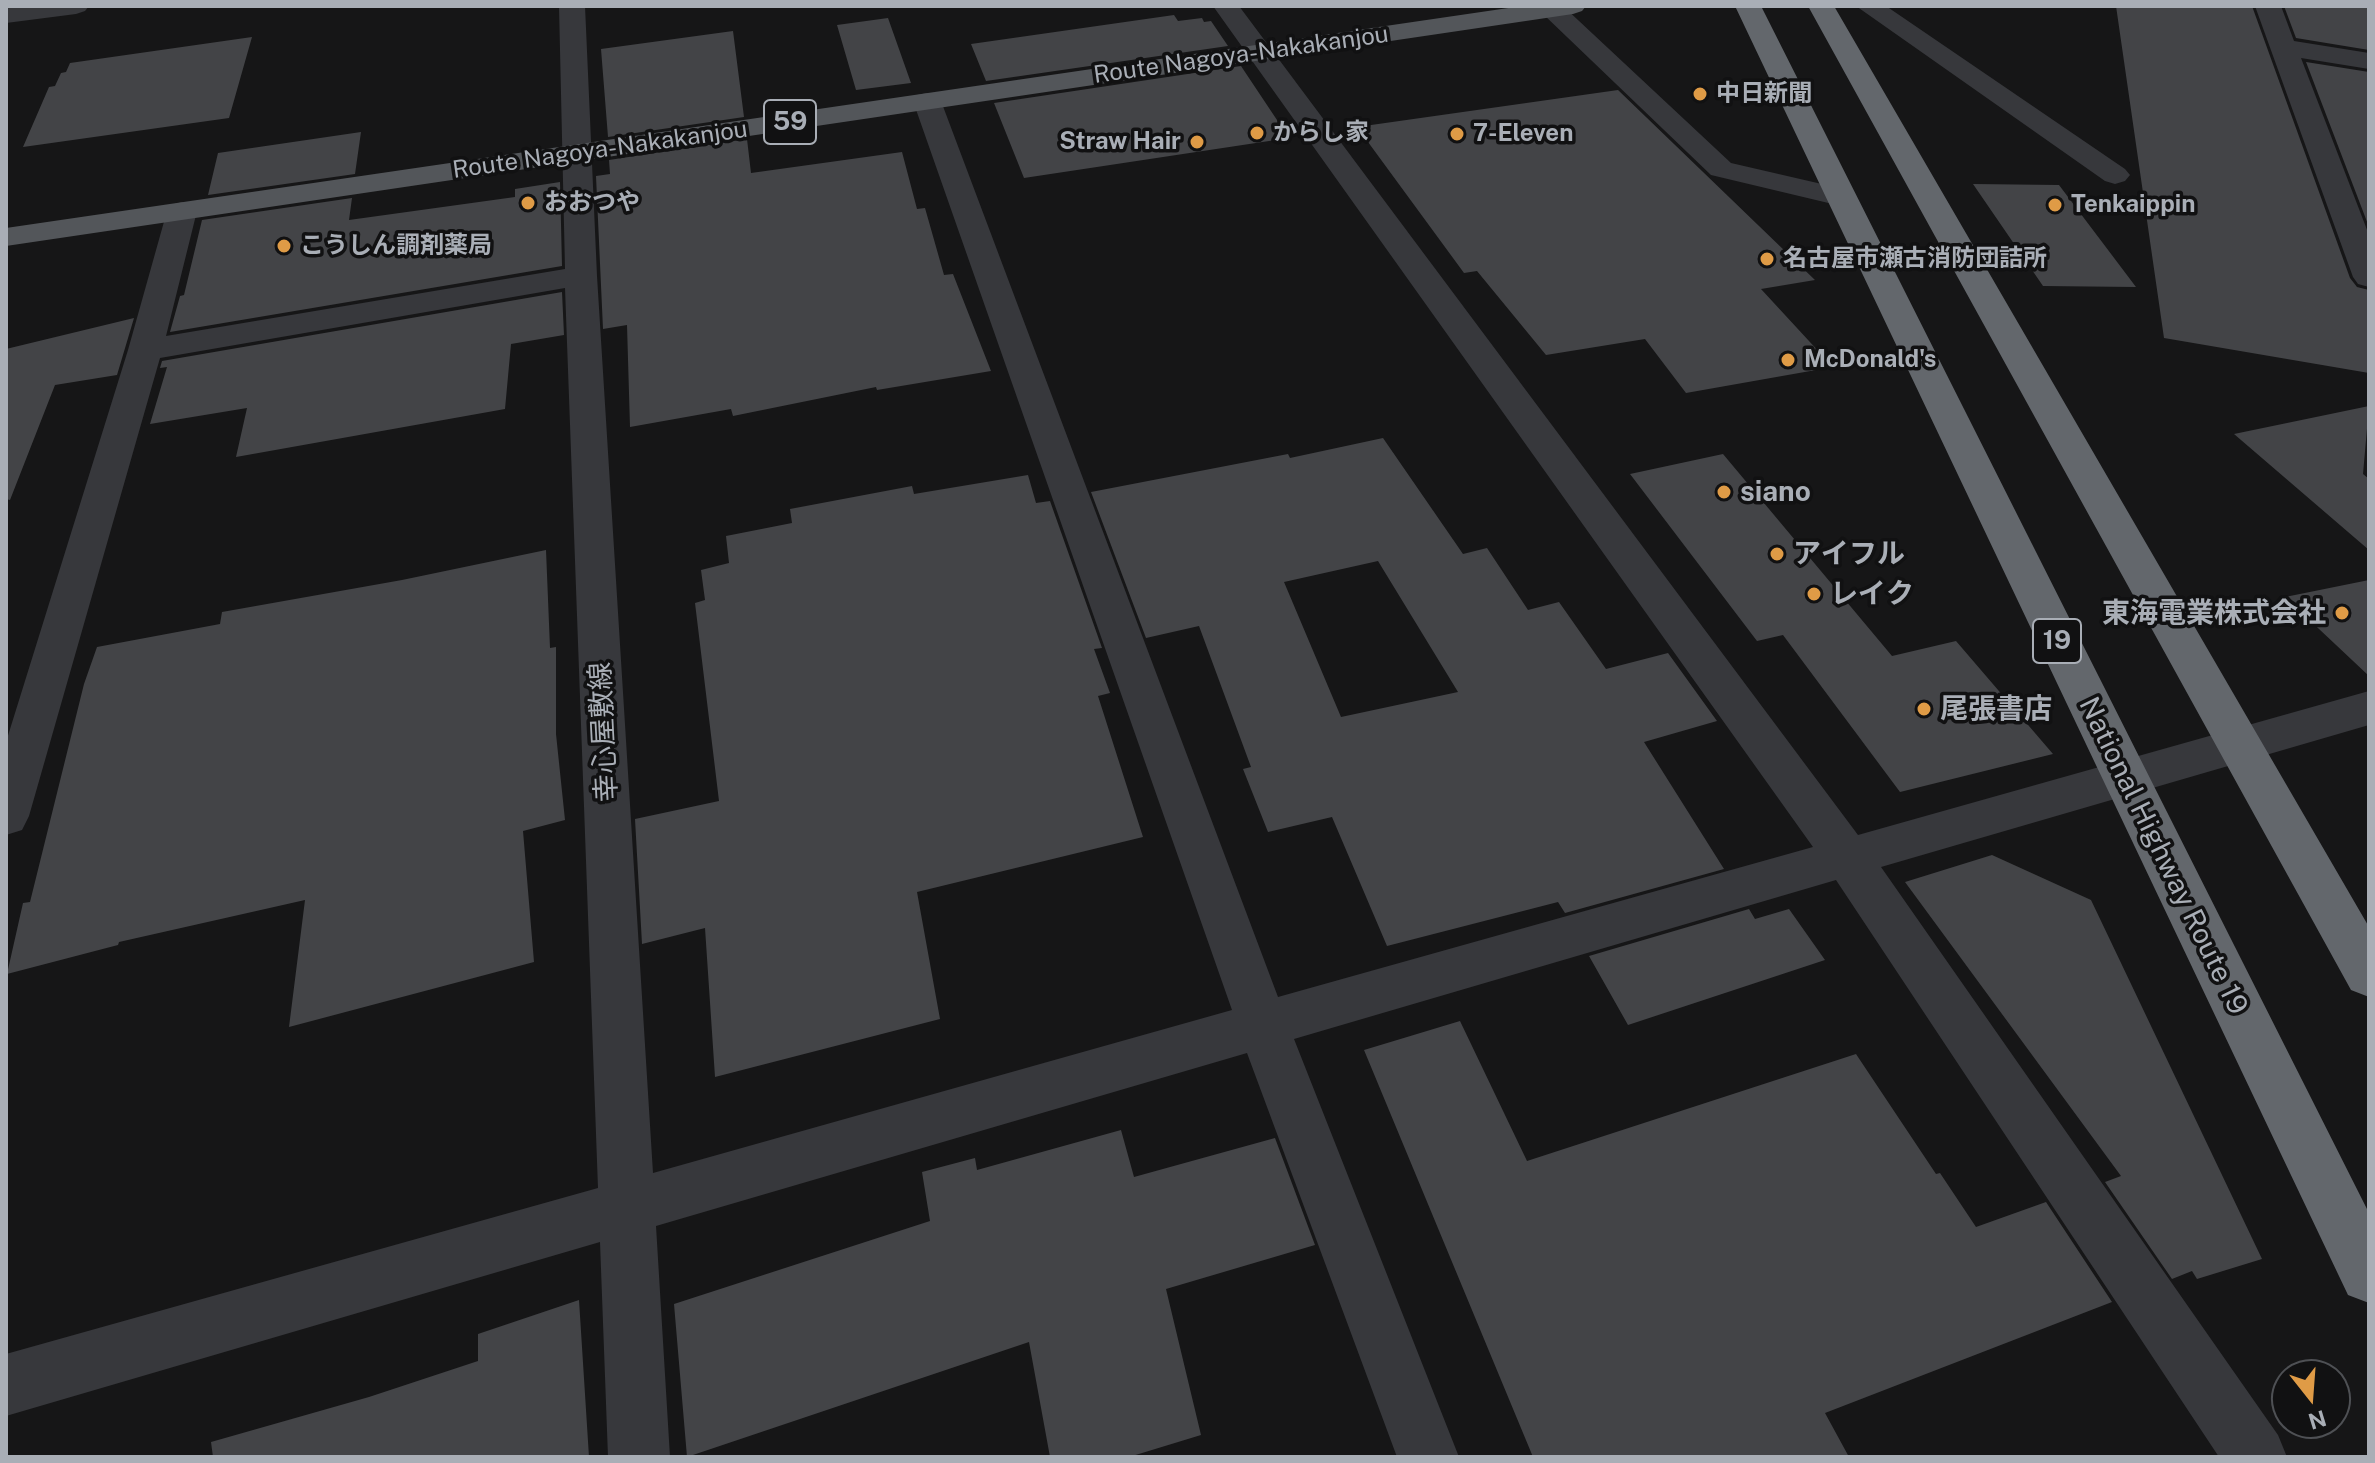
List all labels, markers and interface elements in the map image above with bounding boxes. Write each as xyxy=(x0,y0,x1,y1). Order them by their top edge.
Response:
street label: Route Nagoya-Nakakanjou xyxy=(1092,20,1390,90)
place label: 中日新聞 xyxy=(1716,80,1812,108)
marker: 中日新聞 xyxy=(1691,85,1709,103)
road number: 59 xyxy=(764,100,816,144)
street label: Route Nagoya-Nakakanjou xyxy=(451,115,749,185)
place label: からし家 xyxy=(1273,119,1369,147)
place label: 7-Eleven xyxy=(1473,120,1573,148)
marker: からし家 xyxy=(1248,124,1266,142)
marker: 7-Eleven xyxy=(1448,125,1466,143)
place label: Straw Hair xyxy=(1059,128,1181,156)
marker: Straw Hair xyxy=(1188,133,1206,151)
place label: おおつや xyxy=(544,189,640,217)
place label: Tenkaippin xyxy=(2071,191,2195,219)
marker: おおつや xyxy=(519,194,537,212)
marker: Tenkaippin xyxy=(2046,196,2064,214)
place label: こうしん調剤薬局 xyxy=(300,232,492,260)
marker: こうしん調剤薬局 xyxy=(275,237,293,255)
place label: 名古屋市瀬古消防団詰所 xyxy=(1783,245,2047,273)
marker: 名古屋市瀬古消防団詰所 xyxy=(1758,250,1776,268)
place label: McDonald's xyxy=(1804,346,1936,374)
marker: McDonald's xyxy=(1779,351,1797,369)
place label: siano xyxy=(1740,475,1811,509)
marker: siano xyxy=(1715,483,1733,501)
place label: アイフル xyxy=(1793,537,1905,571)
marker: アイフル xyxy=(1768,545,1786,563)
place label: レイク xyxy=(1830,577,1914,611)
marker: レイク xyxy=(1805,585,1823,603)
place label: 東海電業株式会社 xyxy=(2102,596,2326,630)
marker: 東海電業株式会社 xyxy=(2333,604,2351,622)
road number: 19 xyxy=(2033,619,2081,663)
street label: 幸心屋敷線 xyxy=(584,661,624,803)
place label: 尾張書店 xyxy=(1940,692,2052,726)
street label: National Highway Route 19 xyxy=(2071,692,2255,1020)
marker: 尾張書店 xyxy=(1915,700,1933,718)
north arrow xyxy=(2271,1359,2351,1439)
text: N xyxy=(2305,1405,2329,1435)

